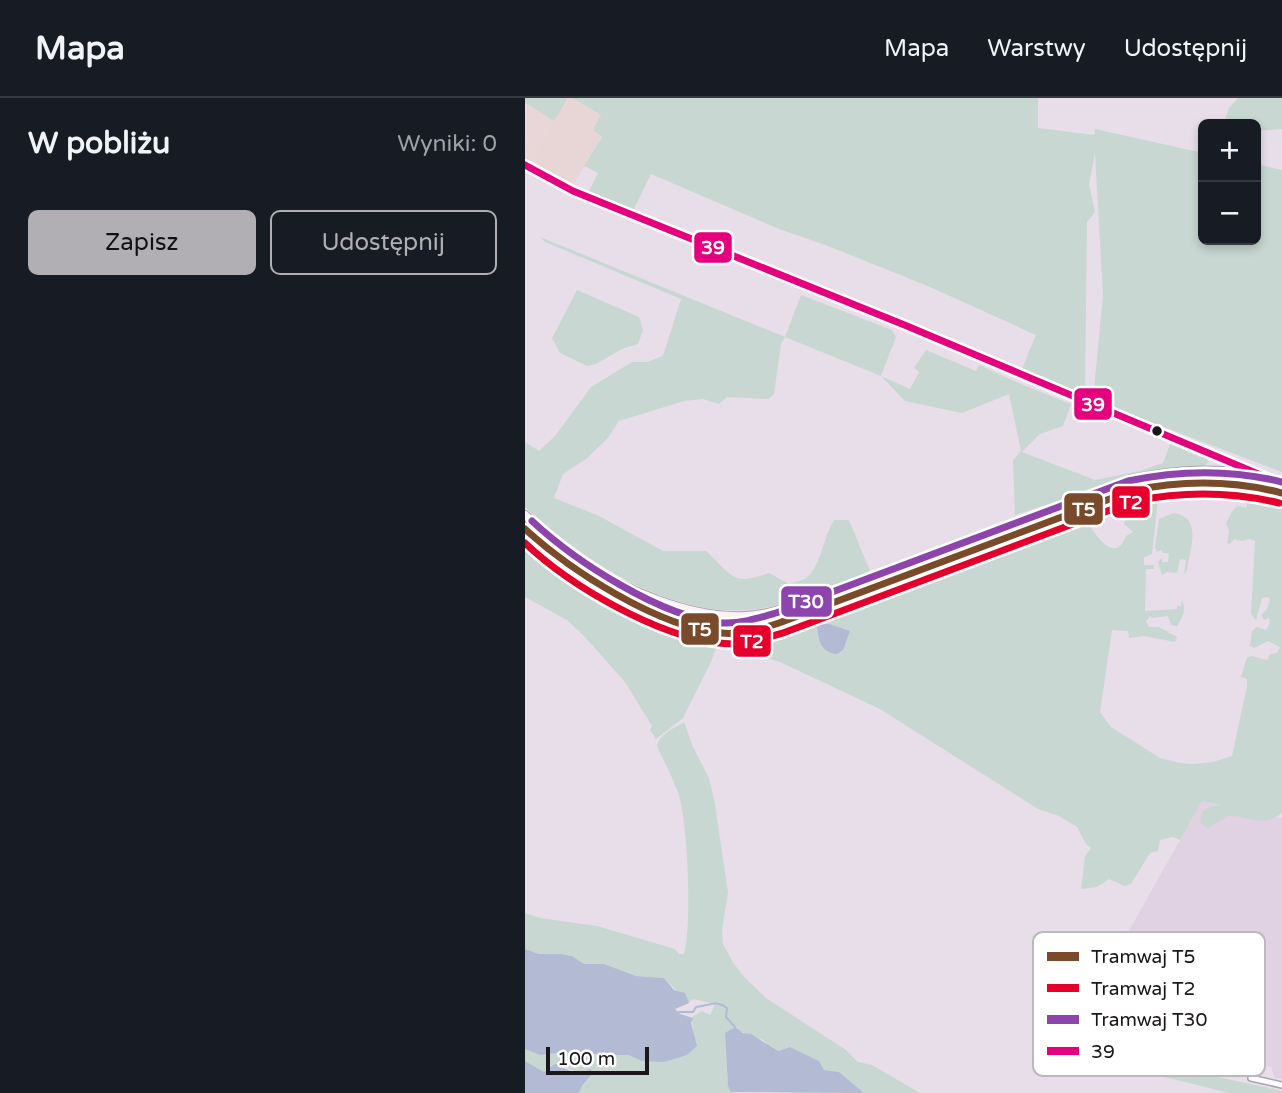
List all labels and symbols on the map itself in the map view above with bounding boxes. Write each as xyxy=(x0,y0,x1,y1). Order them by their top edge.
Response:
line badge: 39 xyxy=(693,231,733,264)
text: 39 xyxy=(701,237,725,259)
line badge: 39 xyxy=(1073,387,1113,421)
text: 39 xyxy=(1081,394,1105,416)
unlabelled marker xyxy=(1150,424,1164,438)
line badge: T2 xyxy=(1111,485,1151,519)
line badge: T5 xyxy=(1063,492,1104,526)
text: T2 xyxy=(1118,492,1143,514)
text: T5 xyxy=(1071,499,1096,521)
line badge: T30 xyxy=(780,585,833,618)
text: T30 xyxy=(787,591,824,613)
line badge: T5 xyxy=(680,612,720,646)
text: T5 xyxy=(687,619,712,641)
line badge: T2 xyxy=(732,624,772,658)
text: T2 xyxy=(739,631,764,653)
legend xyxy=(1033,932,1265,1076)
text: Tramwaj T5 xyxy=(1091,946,1196,968)
text: Tramwaj T2 xyxy=(1091,978,1196,1000)
text: Tramwaj T30 xyxy=(1091,1009,1208,1031)
text: 39 xyxy=(1091,1041,1115,1063)
scale bar xyxy=(546,1044,649,1076)

